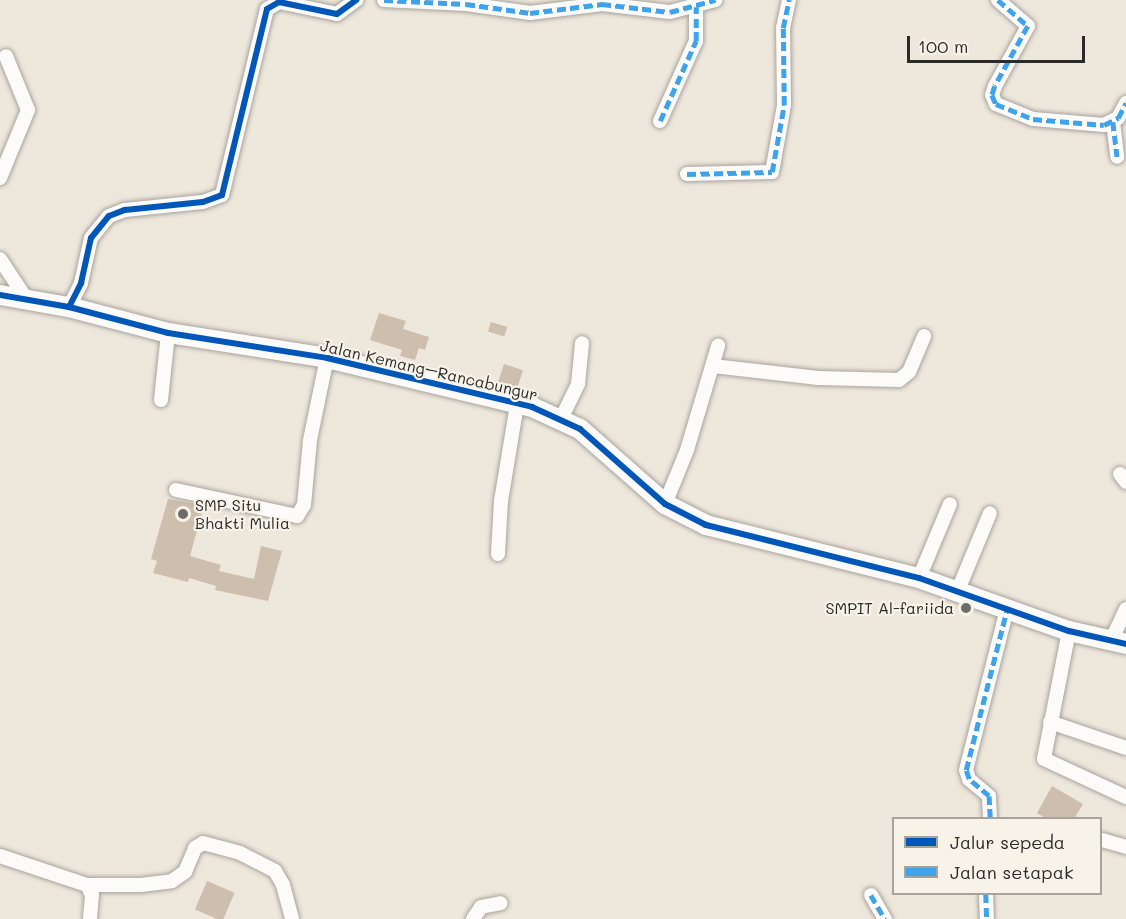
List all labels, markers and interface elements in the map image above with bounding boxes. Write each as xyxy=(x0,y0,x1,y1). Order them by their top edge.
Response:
scale bar xyxy=(910,24,1088,62)
text: 100 m xyxy=(918,34,968,58)
street label: Jalan Kemang–Rancabungur xyxy=(318,336,540,404)
place label: SMP Situ Bhakti Mulia xyxy=(195,495,290,533)
marker: SMP Situ Bhakti Mulia xyxy=(176,507,190,521)
place label: SMPIT Al-fariida xyxy=(825,598,954,618)
marker: SMPIT Al-fariida xyxy=(959,601,973,615)
legend xyxy=(892,817,1102,895)
text: Jalur sepeda xyxy=(950,830,1065,854)
text: Jalan setapak xyxy=(950,860,1073,884)

